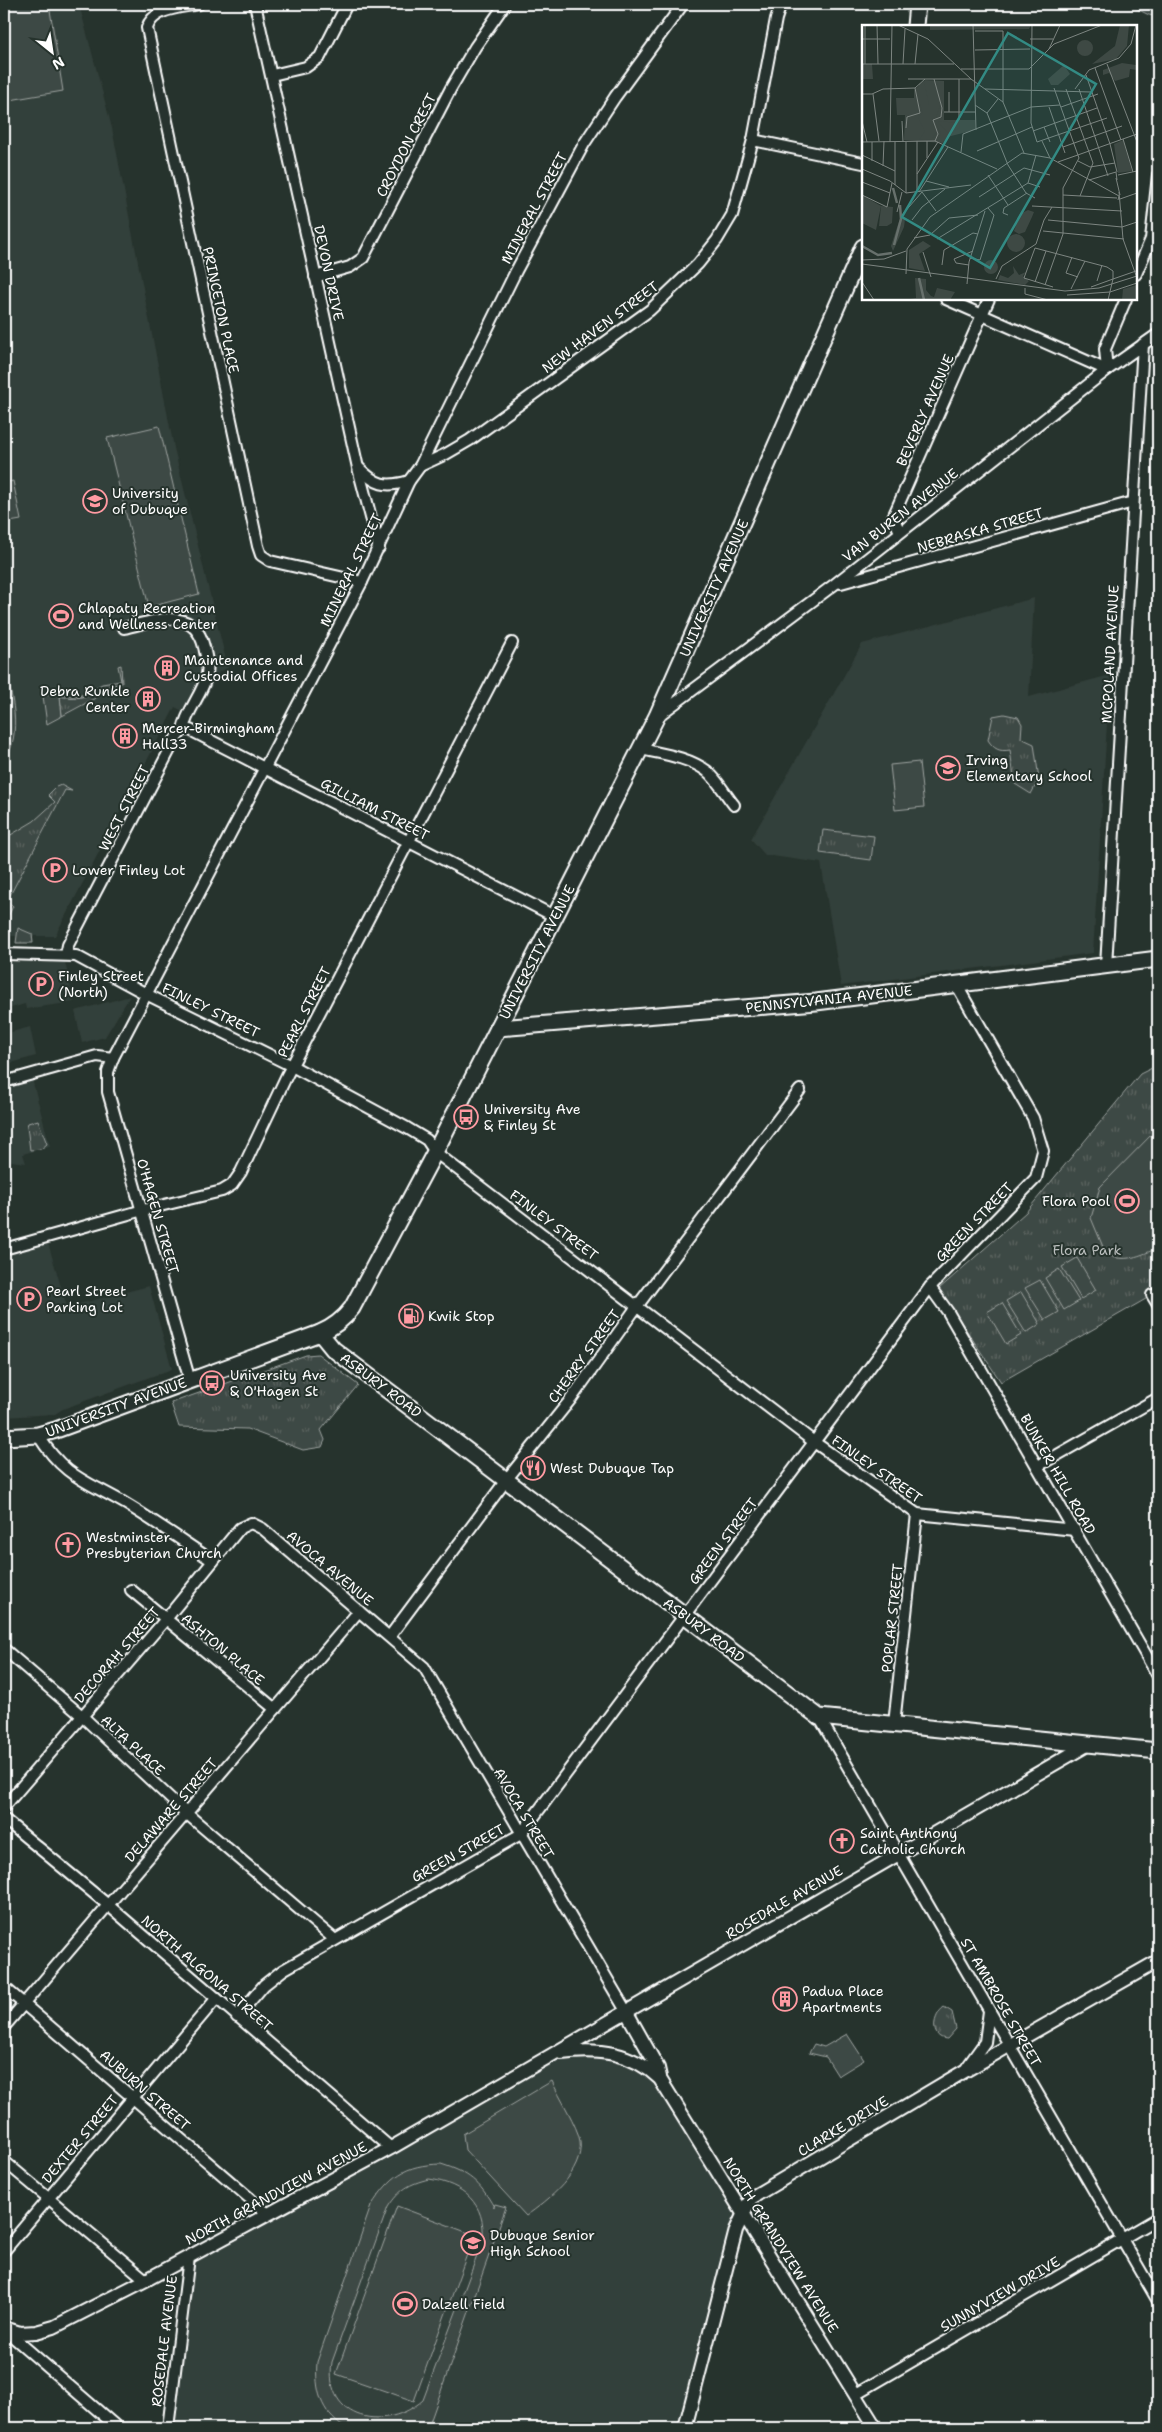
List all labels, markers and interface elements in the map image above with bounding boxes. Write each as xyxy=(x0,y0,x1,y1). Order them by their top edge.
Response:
inset map xyxy=(862,25,1137,300)
north arrow xyxy=(28,28,78,78)
text: N xyxy=(49,53,68,74)
street label: CROYDON CREST xyxy=(372,90,440,200)
street label: MINERAL STREET xyxy=(497,149,571,267)
street label: DEVON DRIVE xyxy=(310,224,348,323)
street label: PRINCETON PLACE xyxy=(199,245,243,375)
street label: NEW HAVEN STREET xyxy=(538,277,662,377)
street label: BEVERLY AVENUE xyxy=(892,351,958,469)
street label: VAN BUREN AVENUE xyxy=(838,464,962,566)
place label: University of Dubuque xyxy=(112,484,188,518)
school or university icon: University of Dubuque xyxy=(82,488,108,514)
street label: NEBRASKA STREET xyxy=(915,503,1045,557)
street label: MINERAL STREET xyxy=(316,510,386,630)
street label: UNIVERSITY AVENUE xyxy=(676,516,753,660)
street label: MCPOLAND AVENUE xyxy=(1097,584,1123,724)
place label: Chlapaty Recreation and Wellness Center xyxy=(78,599,217,633)
sports icon: Chlapaty Recreation and Wellness Center xyxy=(48,603,74,629)
place label: Maintenance and Custodial Offices xyxy=(184,651,303,685)
building icon: Maintenance and Custodial Offices xyxy=(154,655,180,681)
place label: Debra Runkle Center xyxy=(40,682,130,716)
building icon: Debra Runkle Center xyxy=(135,686,161,712)
place label: Mercer-Birmingham Hall33 xyxy=(142,719,275,753)
building icon: Mercer-Birmingham Hall33 xyxy=(112,723,138,749)
place label: Irving Elementary School xyxy=(966,751,1093,785)
school or university icon: Irving Elementary School xyxy=(935,755,961,781)
street label: WEST STREET xyxy=(95,762,154,854)
street label: GILLIAM STREET xyxy=(318,774,433,844)
parking icon: Lower Finley Lot xyxy=(42,857,68,883)
place label: Lower Finley Lot xyxy=(72,861,185,879)
street label: UNIVERSITY AVENUE xyxy=(495,881,579,1022)
street label: PEARL STREET xyxy=(273,963,335,1061)
place label: Finley Street (North) xyxy=(58,967,144,1001)
parking icon: Finley Street (North) xyxy=(28,971,54,997)
street label: FINLEY STREET xyxy=(159,979,263,1042)
street label: PENNSYLVANIA AVENUE xyxy=(745,981,914,1017)
place label: University Ave & Finley St xyxy=(484,1100,581,1134)
bus stop icon: University Ave & Finley St xyxy=(453,1104,479,1130)
street label: O'HAGEN STREET xyxy=(133,1156,183,1276)
street label: GREEN STREET xyxy=(931,1178,1017,1266)
street label: FINLEY STREET xyxy=(506,1186,602,1264)
sports icon: Flora Pool xyxy=(1114,1188,1140,1214)
place label: Flora Pool xyxy=(1042,1192,1111,1210)
park label: Flora Park xyxy=(1052,1241,1122,1259)
place label: Pearl Street Parking Lot xyxy=(46,1282,126,1316)
parking icon: Pearl Street Parking Lot xyxy=(16,1286,42,1312)
fuel station icon: Kwik Stop xyxy=(398,1303,424,1329)
street label: CHERRY STREET xyxy=(544,1305,624,1406)
place label: Kwik Stop xyxy=(428,1307,495,1325)
street label: ASBURY ROAD xyxy=(337,1348,425,1422)
place label: University Ave & O'Hagen St xyxy=(230,1366,327,1400)
bus stop icon: University Ave & O'Hagen St xyxy=(199,1370,225,1396)
street label: UNIVERSITY AVENUE xyxy=(43,1373,189,1441)
street label: BUNKER HILL ROAD xyxy=(1016,1411,1100,1537)
street label: FINLEY STREET xyxy=(828,1431,926,1507)
restaurant icon: West Dubuque Tap xyxy=(520,1455,546,1481)
place label: West Dubuque Tap xyxy=(550,1459,674,1477)
street label: GREEN STREET xyxy=(685,1494,762,1588)
street label: AVOCA AVENUE xyxy=(283,1526,377,1610)
place label: Westminster Presbyterian Church xyxy=(86,1528,222,1562)
church icon: Westminster Presbyterian Church xyxy=(55,1532,81,1558)
street label: POPLAR STREET xyxy=(877,1562,907,1673)
street label: ASBURY ROAD xyxy=(660,1593,748,1667)
street label: DECORAH STREET xyxy=(70,1603,164,1707)
street label: ASHTON PLACE xyxy=(178,1609,268,1689)
street label: ALTA PLACE xyxy=(97,1711,169,1779)
street label: DELAWARE STREET xyxy=(121,1754,221,1866)
street label: AVOCA STREET xyxy=(490,1764,558,1862)
street label: GREEN STREET xyxy=(408,1820,508,1886)
place label: Saint Anthony Catholic Church xyxy=(860,1824,966,1858)
church icon: Saint Anthony Catholic Church xyxy=(829,1828,855,1854)
street label: ROSEDALE AVENUE xyxy=(722,1861,846,1943)
street label: NORTH ALGONA STREET xyxy=(138,1911,277,2035)
street label: ST AMBROSE STREET xyxy=(957,1935,1045,2070)
place label: Padua Place Apartments xyxy=(802,1982,884,2016)
building icon: Padua Place Apartments xyxy=(772,1986,798,2012)
street label: AUBURN STREET xyxy=(96,2046,194,2134)
street label: DEXTER STREET xyxy=(38,2091,122,2187)
street label: CLARKE DRIVE xyxy=(794,2092,892,2160)
street label: NORTH GRANDVIEW AVENUE xyxy=(182,2137,370,2249)
street label: NORTH GRANDVIEW AVENUE xyxy=(719,2154,843,2336)
place label: Dubuque Senior High School xyxy=(490,2226,595,2260)
school or university icon: Dubuque Senior High School xyxy=(460,2230,486,2256)
street label: SUNNYVIEW DRIVE xyxy=(937,2252,1063,2336)
street label: ROSEDALE AVENUE xyxy=(147,2274,181,2408)
sports icon: Dalzell Field xyxy=(392,2291,418,2317)
place label: Dalzell Field xyxy=(422,2295,505,2313)

